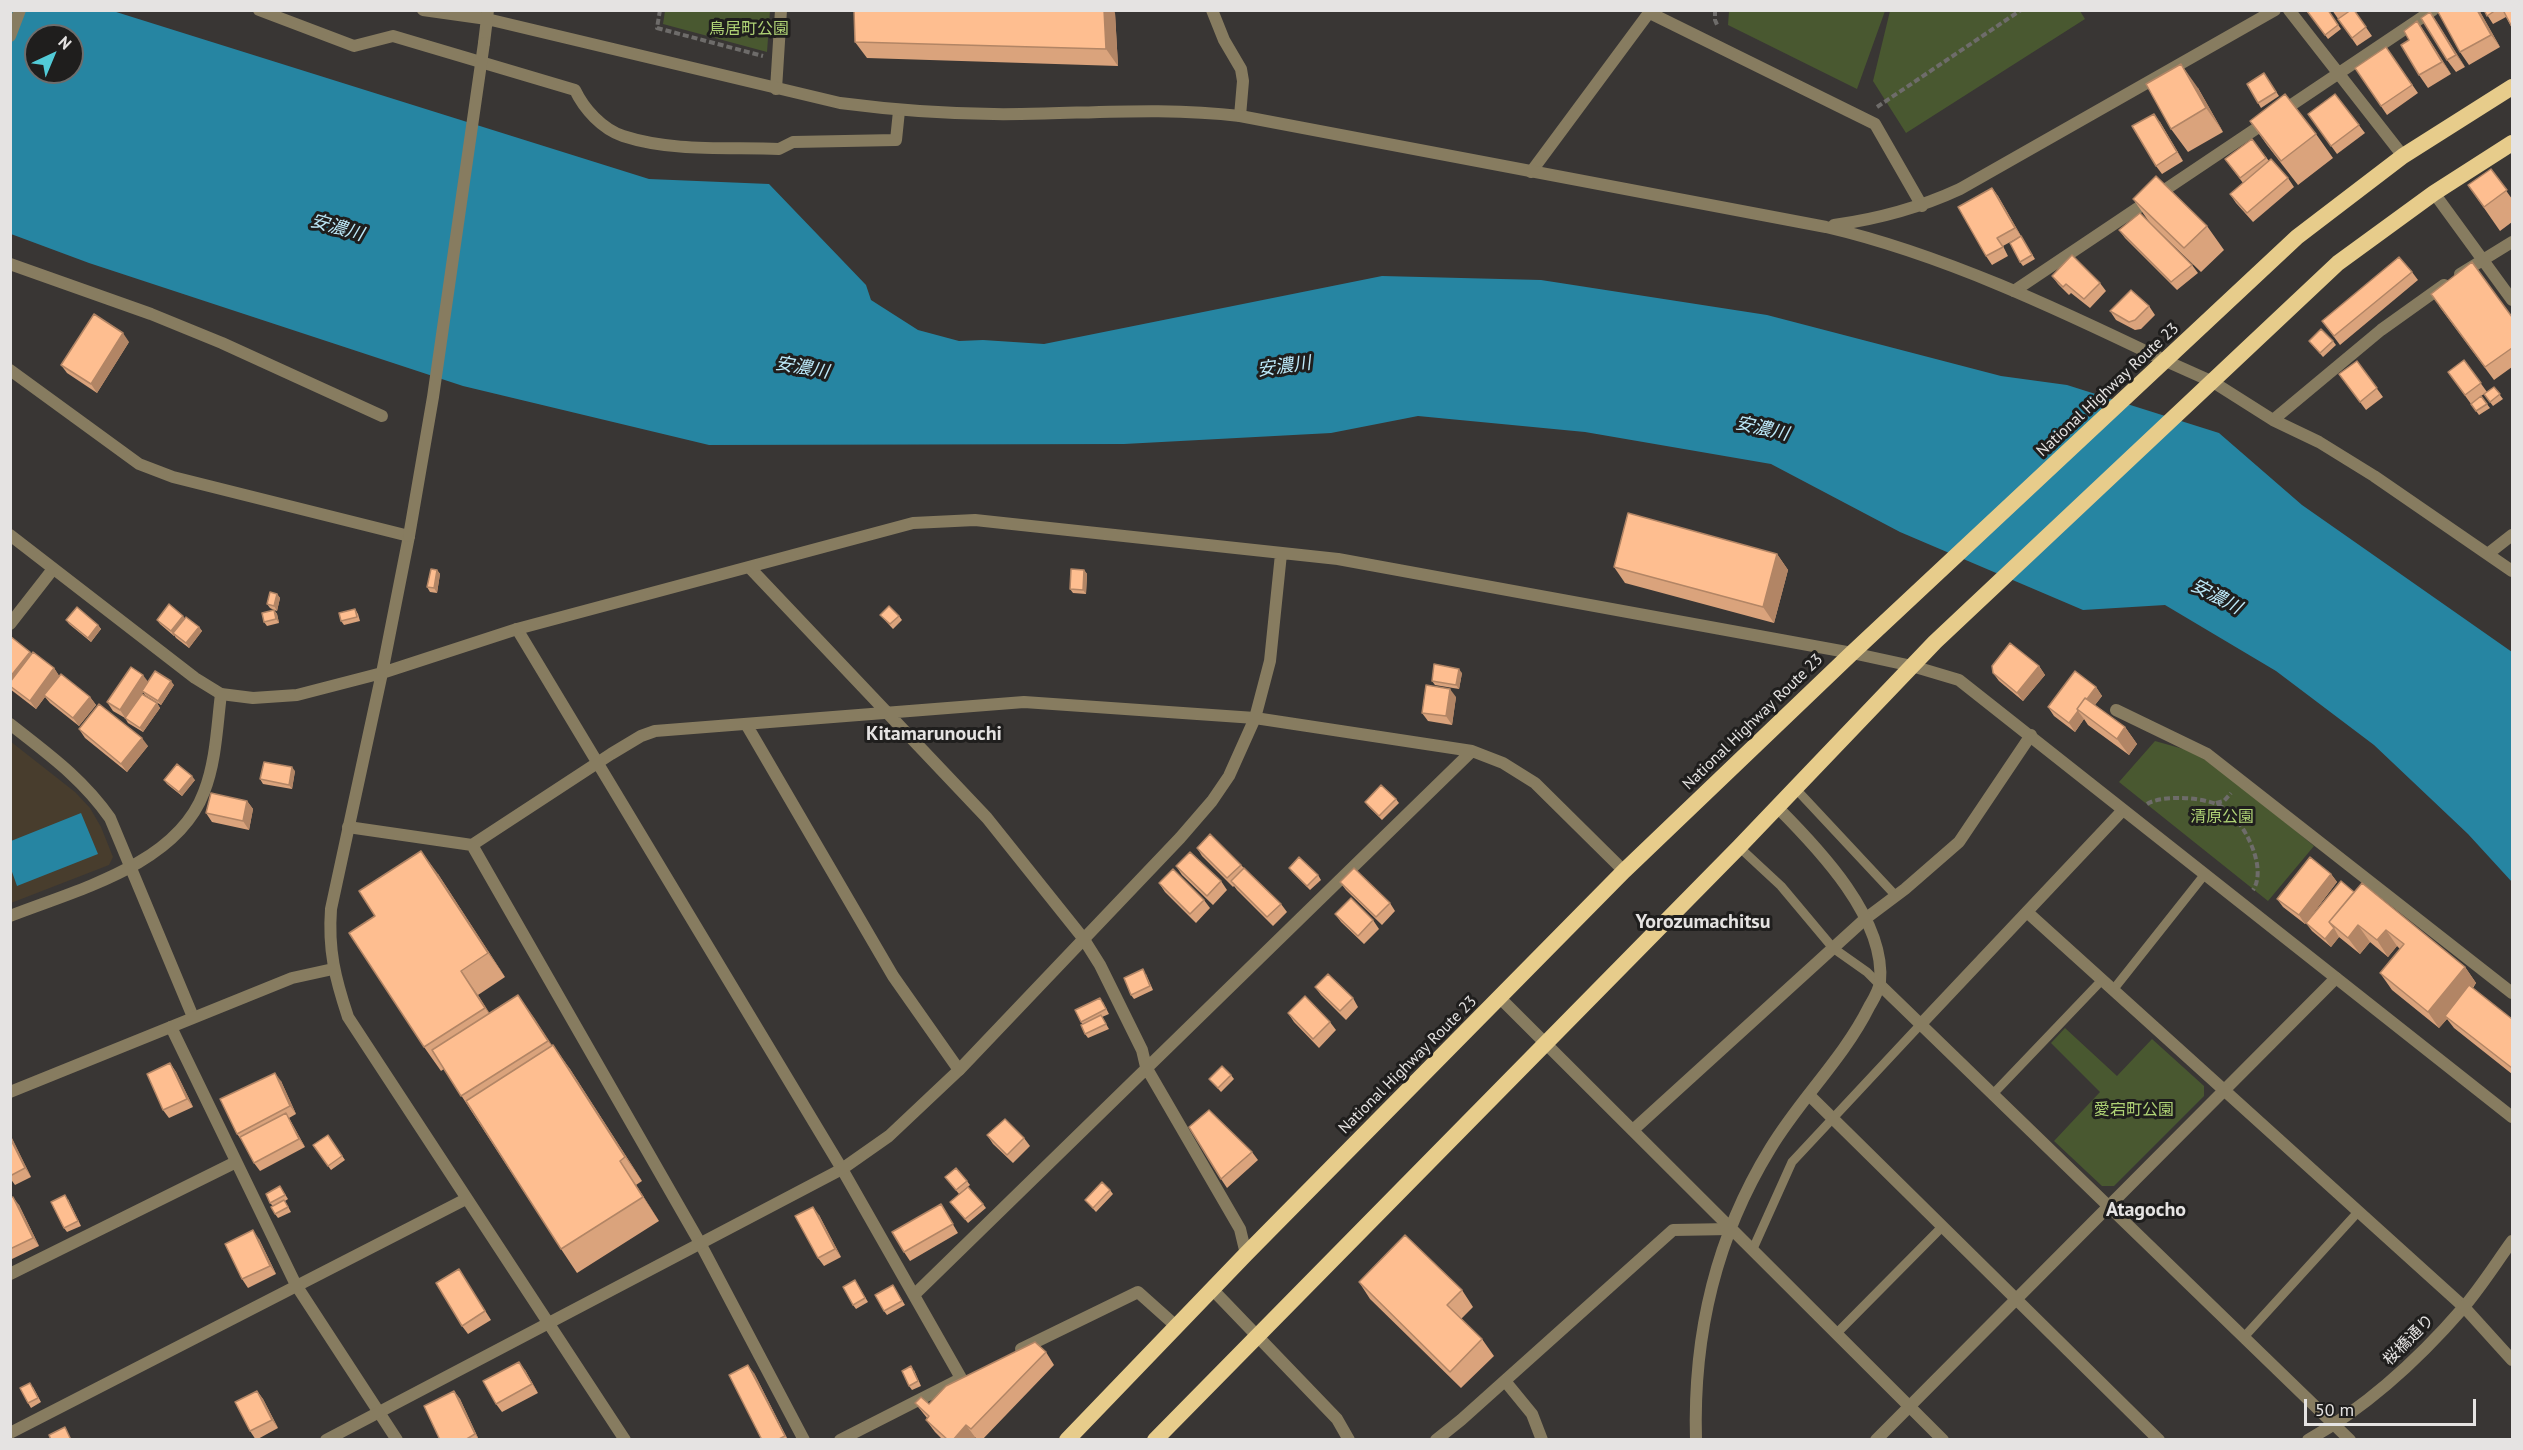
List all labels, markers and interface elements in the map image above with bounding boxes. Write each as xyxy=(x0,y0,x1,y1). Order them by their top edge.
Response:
park label: 鳥居町公園 xyxy=(709,19,789,39)
north arrow xyxy=(24,24,84,84)
text: N xyxy=(54,32,76,53)
water label: 安濃川 xyxy=(308,210,366,246)
street label: National Highway Route 23 xyxy=(2033,319,2183,461)
water label: 安濃川 xyxy=(774,353,830,383)
water label: 安濃川 xyxy=(1256,353,1312,381)
water label: 安濃川 xyxy=(1733,412,1791,446)
water label: 安濃川 xyxy=(2187,575,2245,619)
street label: National Highway Route 23 xyxy=(1679,650,1827,794)
district label: Kitamarunouchi xyxy=(866,722,1002,746)
park label: 清原公園 xyxy=(2190,807,2254,827)
district label: Yorozumachitsu xyxy=(1635,910,1771,934)
street label: National Highway Route 23 xyxy=(1335,992,1481,1138)
park label: 愛宕町公園 xyxy=(2094,1100,2174,1120)
district label: Atagocho xyxy=(2106,1198,2186,1222)
street label: 桜橋通り xyxy=(2380,1311,2438,1369)
scale bar xyxy=(2307,1387,2480,1425)
text: 50 m xyxy=(2315,1398,2354,1421)

